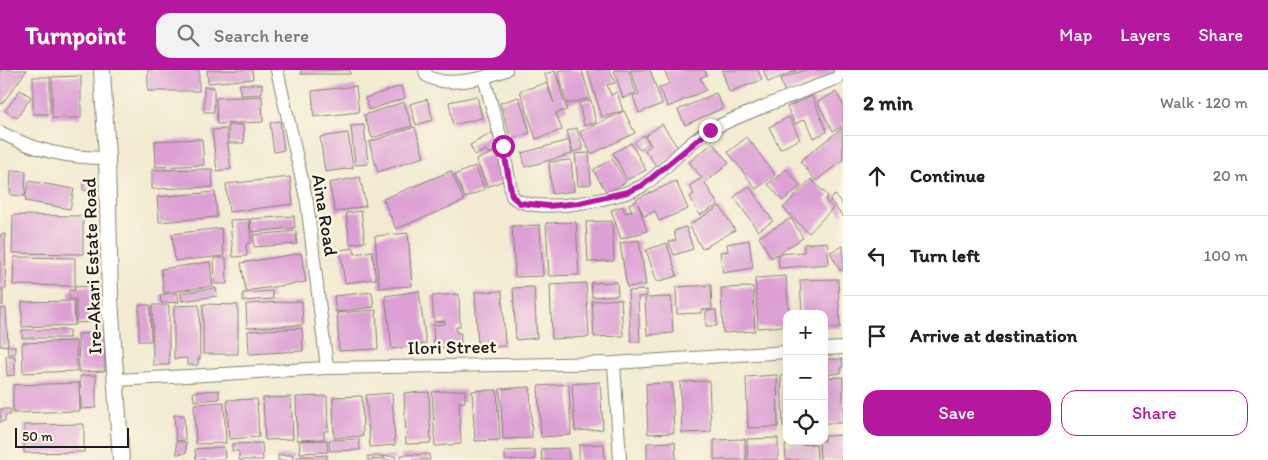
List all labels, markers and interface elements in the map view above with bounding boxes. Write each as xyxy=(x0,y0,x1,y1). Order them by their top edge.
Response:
search box xyxy=(156,13,506,58)
text: Turnpoint xyxy=(25,21,126,50)
icon: search xyxy=(174,21,202,49)
text: Search here xyxy=(214,24,309,47)
text: Map xyxy=(1059,24,1092,46)
text: Layers xyxy=(1120,24,1170,46)
text: Share xyxy=(1198,24,1243,46)
text: 2 min xyxy=(863,90,913,115)
text: Walk · 120 m xyxy=(1160,93,1248,112)
route end xyxy=(699,119,722,142)
route start xyxy=(492,135,515,158)
icon: ahead xyxy=(863,162,891,190)
text: Continue xyxy=(910,164,985,187)
text: 20 m xyxy=(1213,166,1248,185)
street label: Aina Road xyxy=(307,172,343,258)
street label: Ire-Akari Estate Road xyxy=(77,177,107,355)
icon: left xyxy=(863,242,891,270)
text: Turn left xyxy=(910,244,980,267)
text: 100 m xyxy=(1204,246,1248,265)
map controls xyxy=(783,310,828,445)
button: + xyxy=(783,310,828,355)
icon: arrive xyxy=(863,322,891,350)
text: Arrive at destination xyxy=(910,324,1077,347)
street label: Ilori Street xyxy=(407,335,497,359)
button: − xyxy=(783,355,828,400)
button: Save xyxy=(863,390,1051,436)
button: Share xyxy=(1061,390,1248,436)
button: locate xyxy=(783,400,828,445)
scale bar xyxy=(15,425,129,448)
text: 50 m xyxy=(22,428,53,445)

